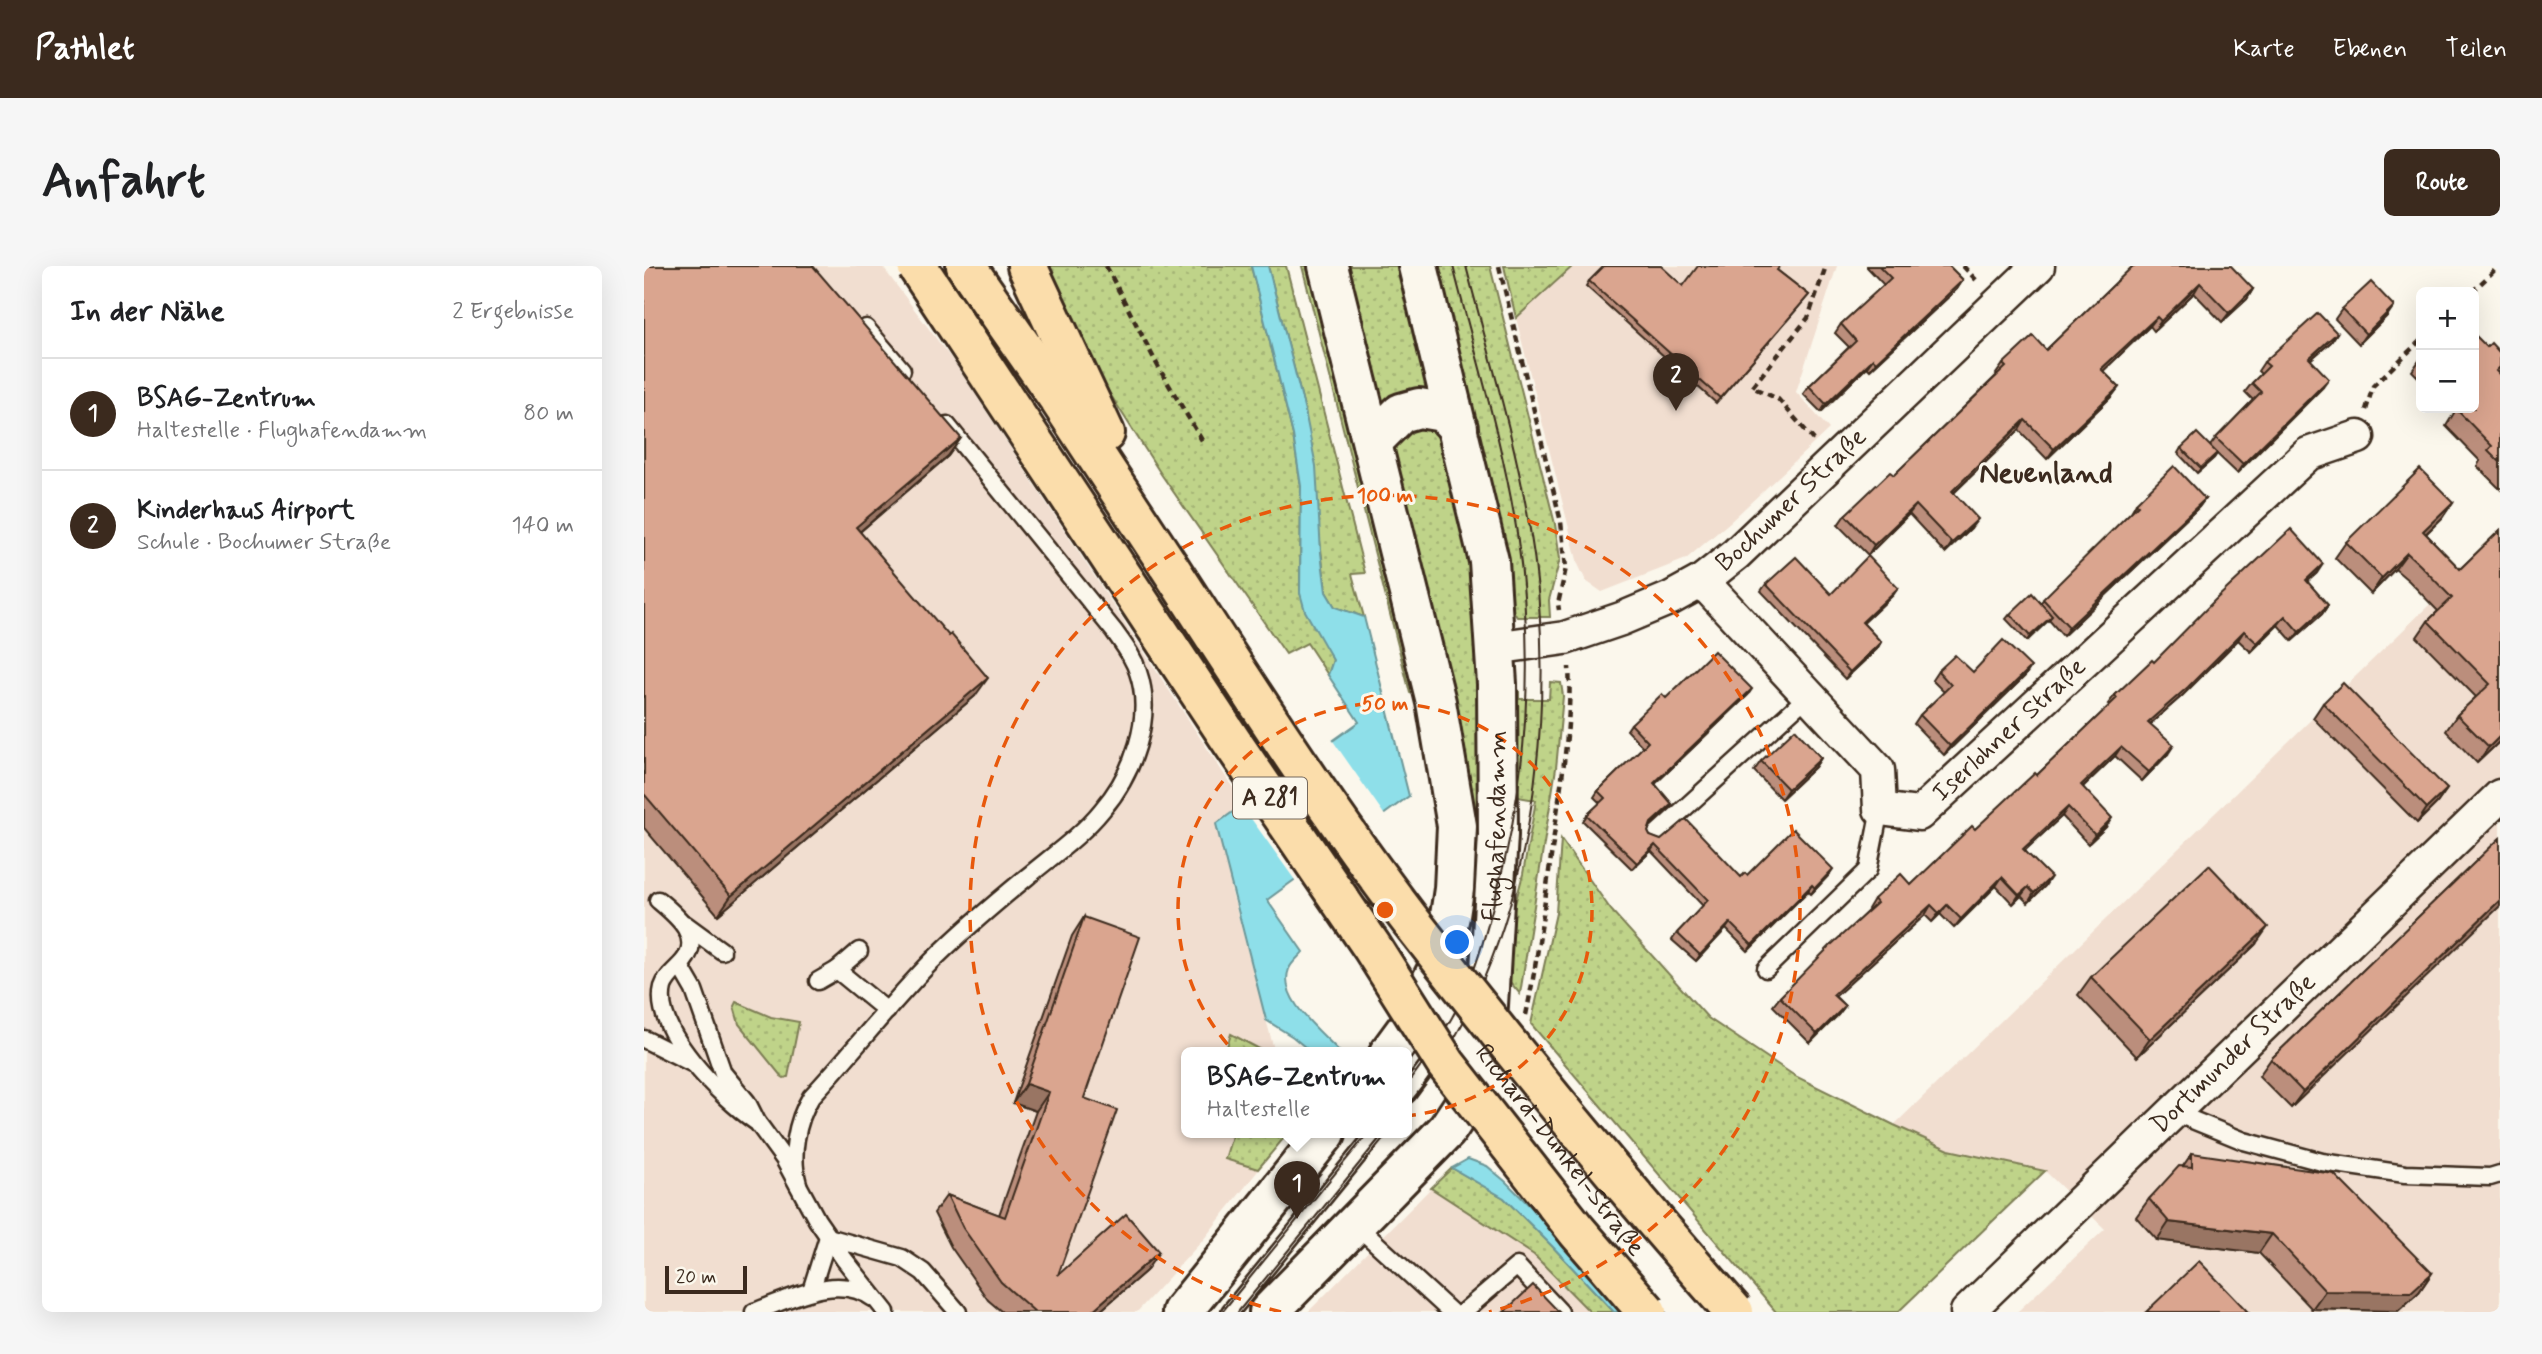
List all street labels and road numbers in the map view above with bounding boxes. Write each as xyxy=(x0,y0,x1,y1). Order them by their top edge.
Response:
street label: Bochumer Straße xyxy=(1709,421,1875,580)
street label: Iserlohner Straße xyxy=(1925,650,2094,810)
street label: Flughafendamm xyxy=(1476,730,1515,923)
road number: A 281 xyxy=(1233,778,1307,818)
street label: Dortmunder Straße xyxy=(2143,966,2324,1142)
street label: Richard-Dunkel-Straße xyxy=(1466,1037,1652,1264)

